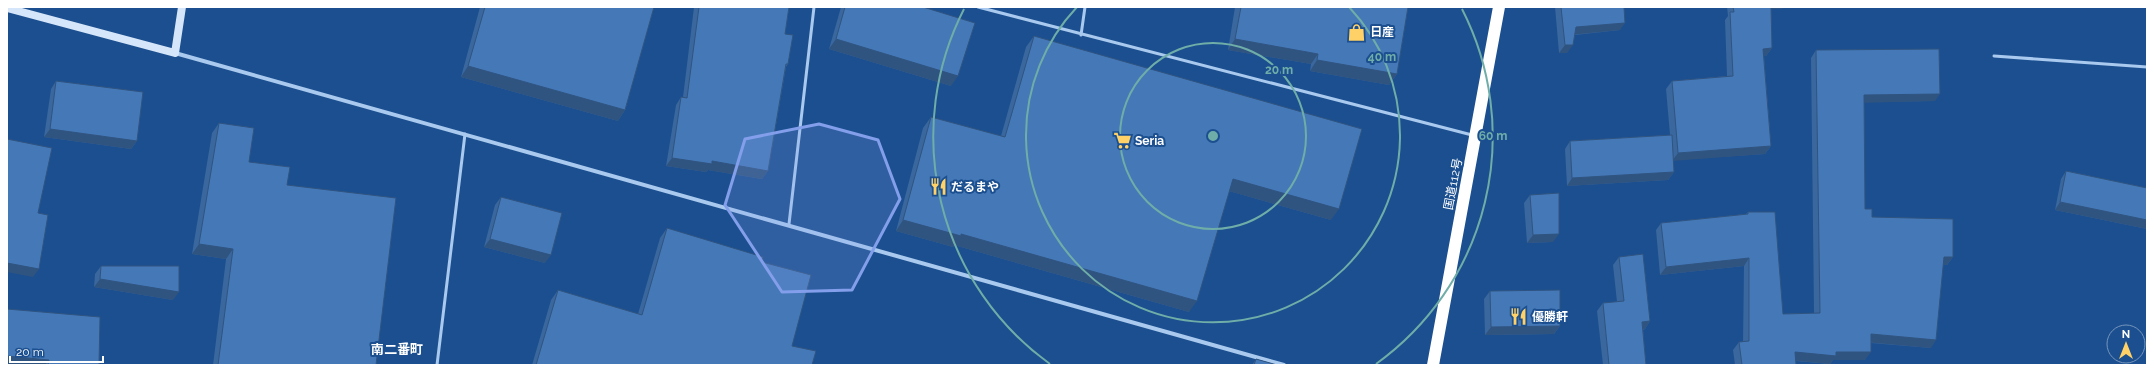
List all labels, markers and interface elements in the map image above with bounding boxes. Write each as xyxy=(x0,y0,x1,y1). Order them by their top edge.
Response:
shop icon: 日産 xyxy=(1347,22,1367,42)
place label: 日産 xyxy=(1370,25,1394,39)
text: 40 m xyxy=(1368,50,1396,64)
text: 20 m xyxy=(1265,63,1293,77)
centre of rings xyxy=(1206,129,1220,143)
text: 60 m xyxy=(1479,129,1507,143)
supermarket icon: Seria xyxy=(1112,131,1132,151)
place label: Seria xyxy=(1135,134,1164,148)
street label: 国道112号 xyxy=(1441,157,1465,211)
restaurant icon: だるまや xyxy=(928,177,948,197)
place label: だるまや xyxy=(951,180,999,194)
restaurant icon: 優勝軒 xyxy=(1509,307,1529,327)
place label: 優勝軒 xyxy=(1532,310,1568,324)
north arrow xyxy=(2106,324,2146,364)
text: N xyxy=(2122,328,2130,341)
scale bar xyxy=(10,338,103,364)
district label: 南二番町 xyxy=(371,342,423,357)
text: 20 m xyxy=(16,345,44,359)

